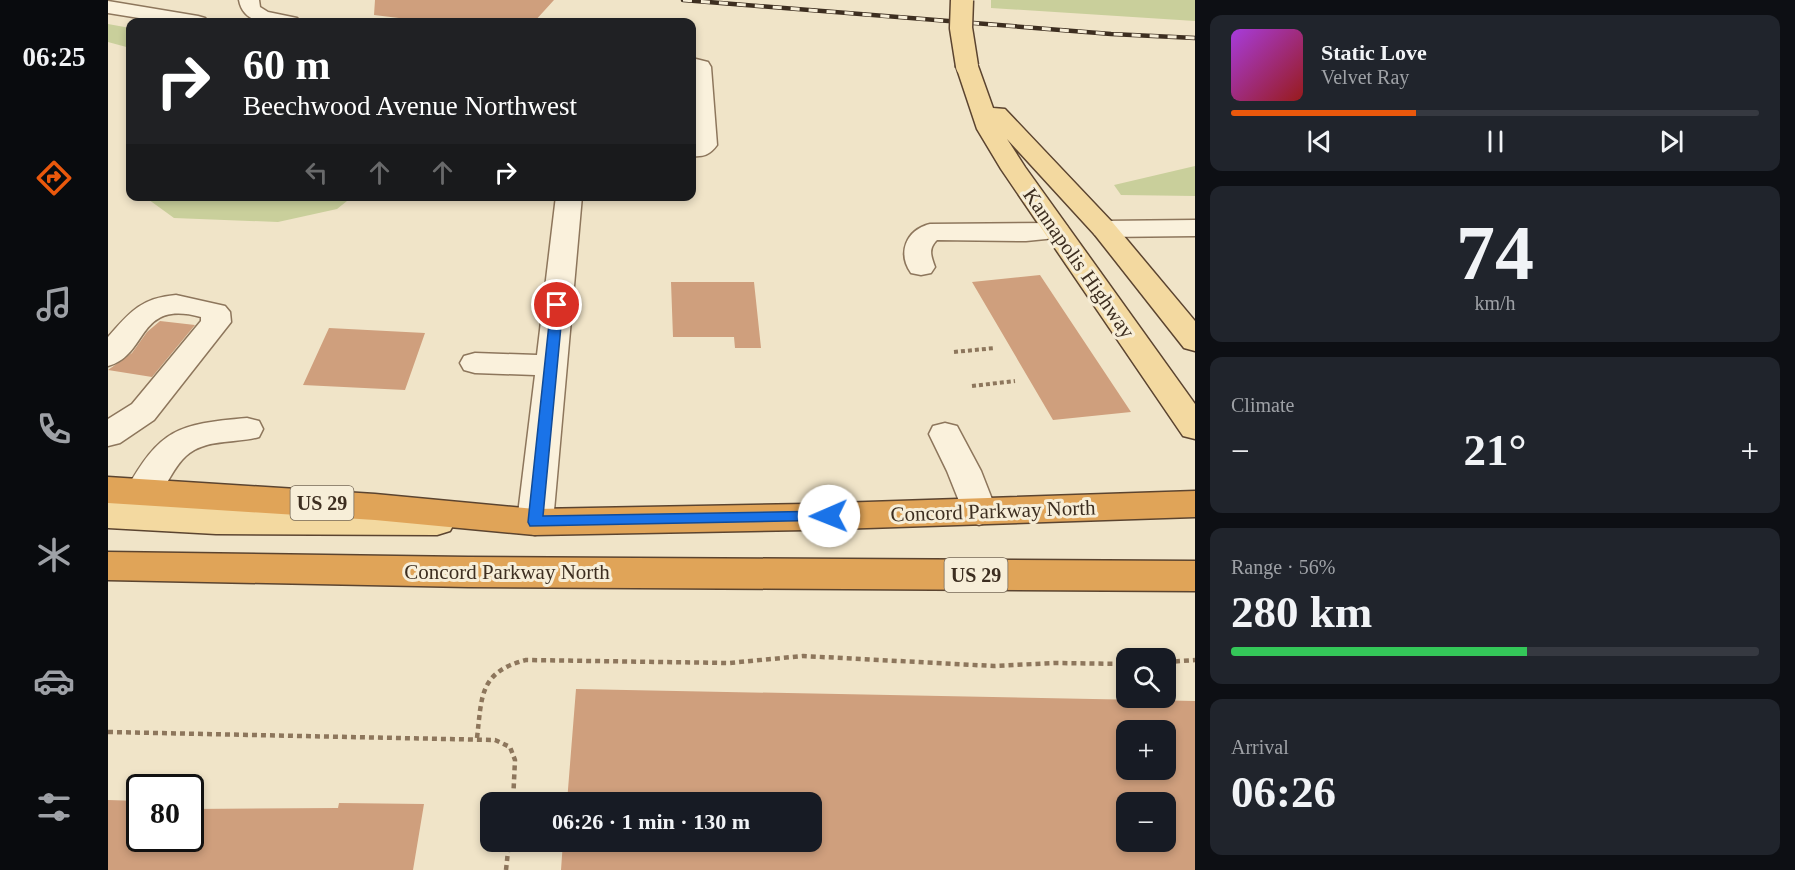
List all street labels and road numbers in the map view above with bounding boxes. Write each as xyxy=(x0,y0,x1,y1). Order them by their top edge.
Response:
street label: Kannapolis Highway xyxy=(1018,183,1140,343)
road number: US 29 xyxy=(290,486,354,520)
street label: Concord Parkway North xyxy=(890,495,1097,527)
road number: US 29 xyxy=(944,558,1008,592)
street label: Concord Parkway North xyxy=(404,560,610,584)

